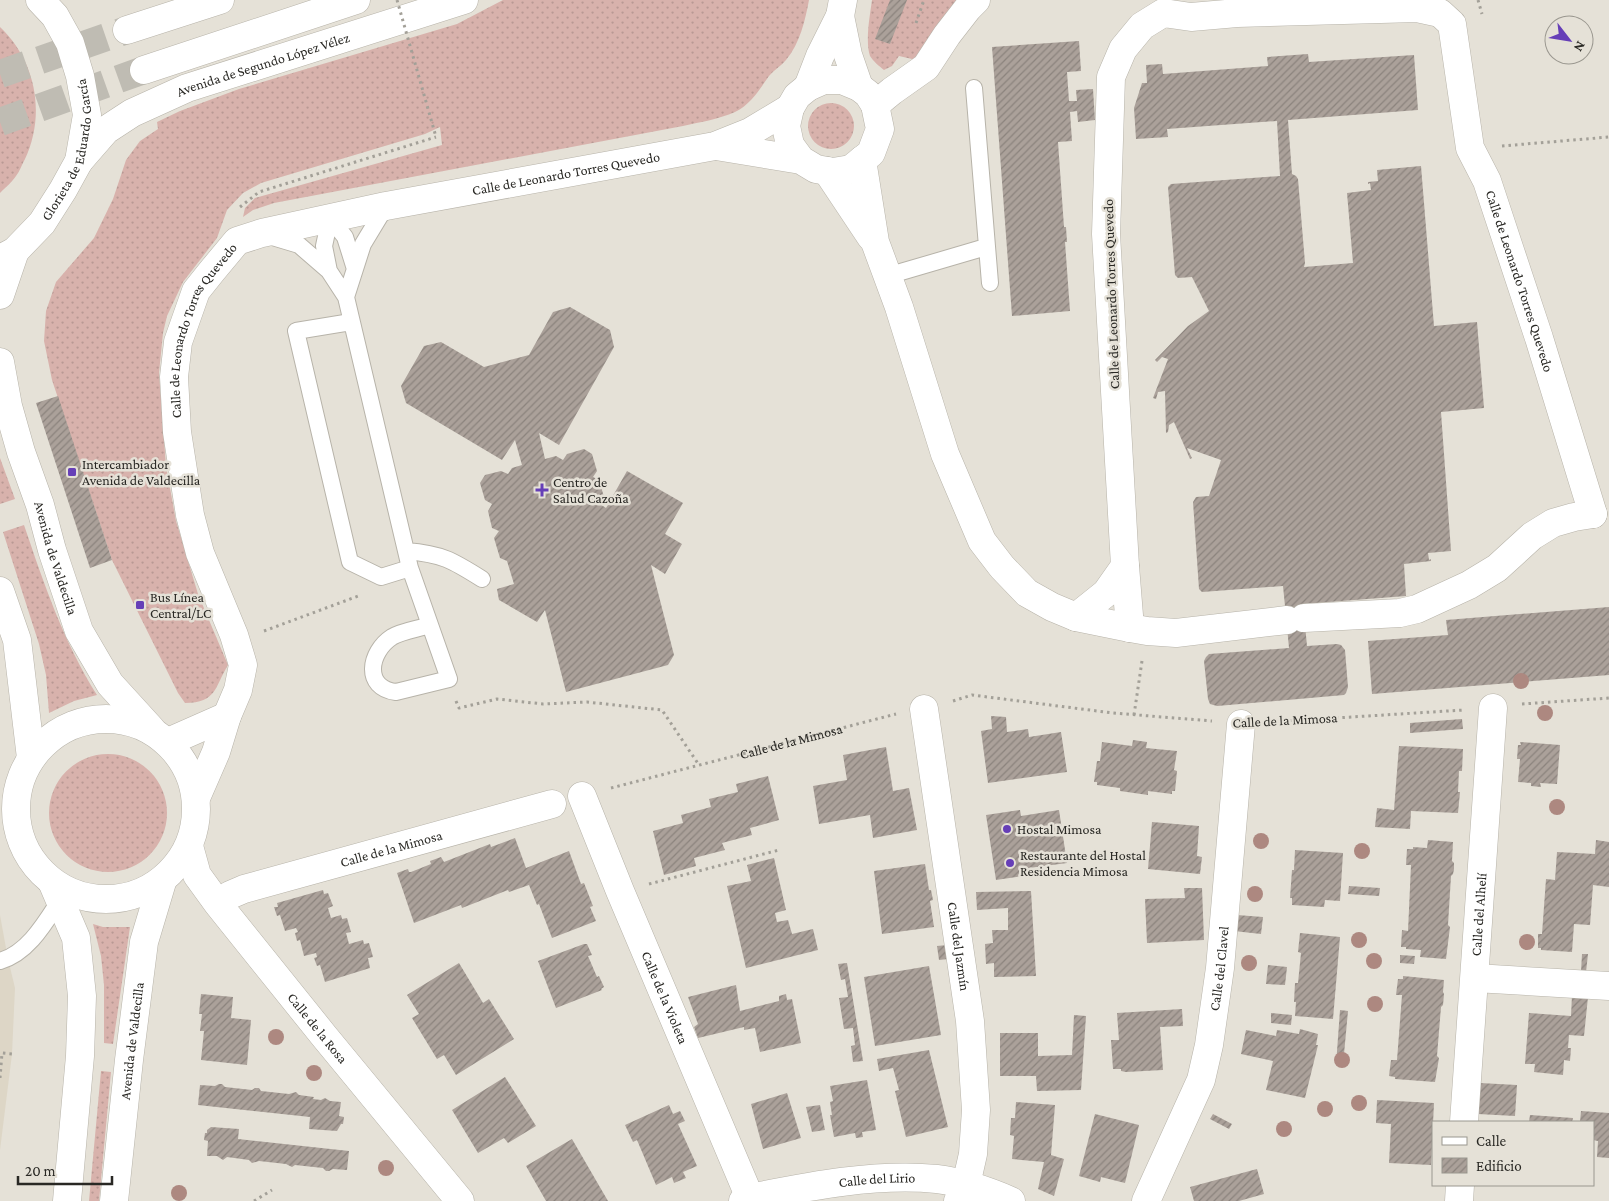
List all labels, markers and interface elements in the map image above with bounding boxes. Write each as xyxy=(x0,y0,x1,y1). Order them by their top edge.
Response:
north arrow xyxy=(1544,15,1594,65)
street label: Avenida de Segundo López Vélez xyxy=(174,29,351,100)
text: N xyxy=(1571,38,1589,55)
street label: Glorieta de Eduardo García xyxy=(38,77,95,223)
street label: Calle de Leonardo Torres Quevedo xyxy=(471,148,661,198)
street label: Calle de Leonardo Torres Quevedo xyxy=(1483,188,1557,374)
street label: Calle de Leonardo Torres Quevedo xyxy=(1100,199,1122,389)
street label: Calle de Leonardo Torres Quevedo xyxy=(166,239,240,419)
place label: Intercambiador Avenida de Valdecilla xyxy=(82,456,201,488)
marker: Intercambiador Avenida de Valdecilla xyxy=(66,466,78,478)
place label: Centro de Salud Cazoña xyxy=(553,474,629,506)
marker: Centro de Salud Cazoña xyxy=(535,483,549,497)
street label: Avenida de Valdecilla xyxy=(31,499,81,617)
place label: Bus Línea Central/LC xyxy=(150,589,211,621)
marker: Bus Línea Central/LC xyxy=(134,599,146,611)
street label: Calle de la Mimosa xyxy=(1232,709,1338,731)
street label: Calle de la Mimosa xyxy=(738,720,844,762)
place label: Hostal Mimosa xyxy=(1017,821,1102,837)
marker: Hostal Mimosa xyxy=(1001,823,1013,835)
street label: Calle de la Mimosa xyxy=(338,827,445,870)
place label: Restaurante del Hostal Residencia Mimosa xyxy=(1020,847,1146,879)
marker: Restaurante del Hostal Residencia Mimosa xyxy=(1004,857,1016,869)
street label: Calle del Alhelí xyxy=(1468,872,1489,957)
street label: Calle del Jazmín xyxy=(945,901,974,992)
street label: Calle del Clavel xyxy=(1206,925,1232,1012)
street label: Calle de la Violeta xyxy=(638,949,692,1047)
street label: Avenida de Valdecilla xyxy=(117,981,147,1101)
street label: Calle de la Rosa xyxy=(284,989,351,1067)
legend xyxy=(1432,1121,1594,1186)
text: Calle xyxy=(1476,1133,1507,1149)
scale bar xyxy=(18,1154,111,1186)
text: Edificio xyxy=(1476,1158,1522,1174)
text: 20 m xyxy=(25,1163,56,1179)
street label: Calle del Lirio xyxy=(838,1169,915,1190)

